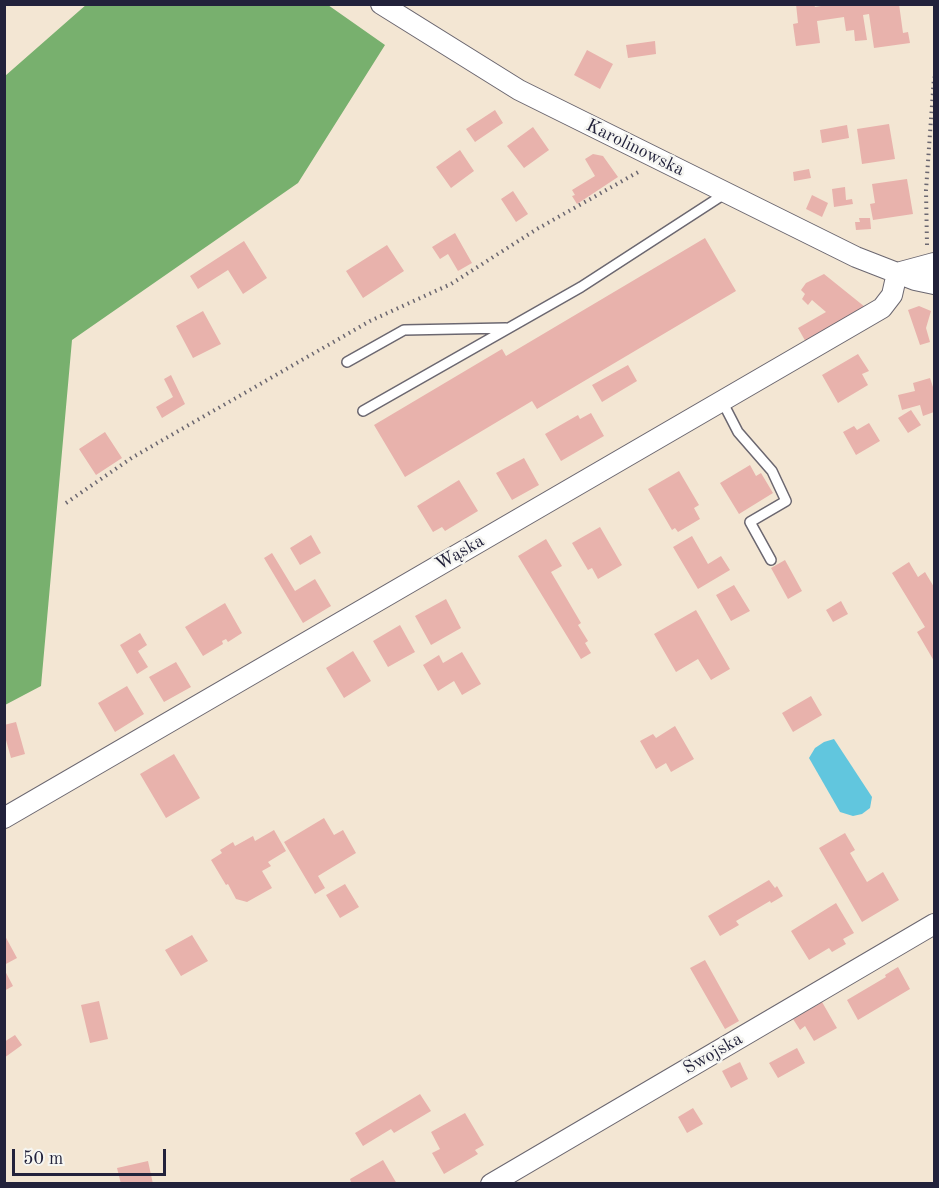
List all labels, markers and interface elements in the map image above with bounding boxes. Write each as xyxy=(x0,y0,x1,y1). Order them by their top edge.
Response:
street label: Karolinowska xyxy=(582,115,688,181)
street label: Wąska xyxy=(432,530,488,576)
street label: Swojska xyxy=(679,1028,747,1080)
scale bar xyxy=(15,1137,170,1175)
text: 50 m xyxy=(23,1150,63,1168)

